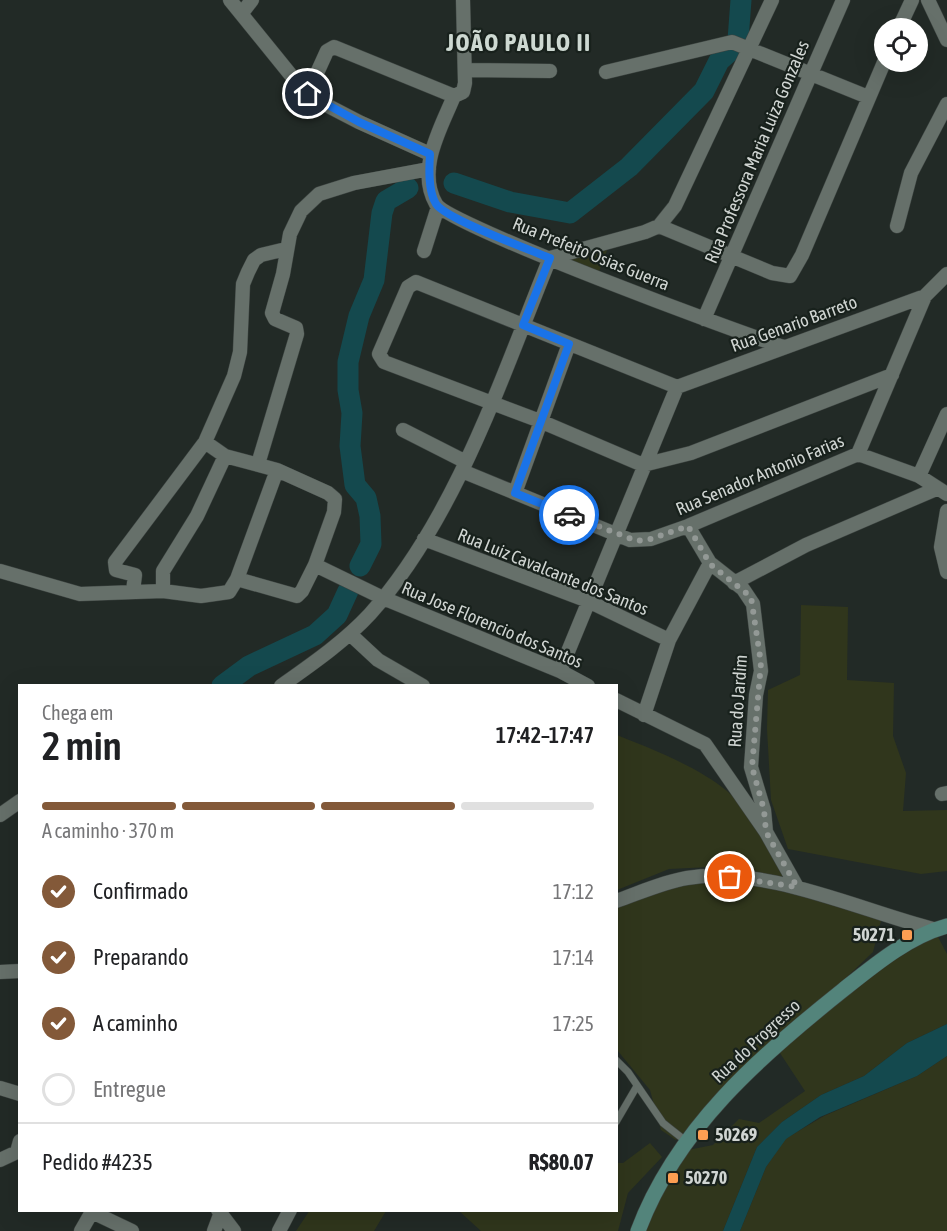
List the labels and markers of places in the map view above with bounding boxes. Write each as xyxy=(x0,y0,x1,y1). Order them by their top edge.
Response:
pin xyxy=(282,68,333,119)
pin xyxy=(704,851,755,902)
place label: 50271 xyxy=(853,924,895,945)
marker: 50271 xyxy=(900,928,914,942)
place label: 50269 xyxy=(715,1124,757,1145)
marker: 50269 xyxy=(696,1128,710,1142)
place label: 50270 xyxy=(685,1167,727,1188)
marker: 50270 xyxy=(666,1171,680,1185)

